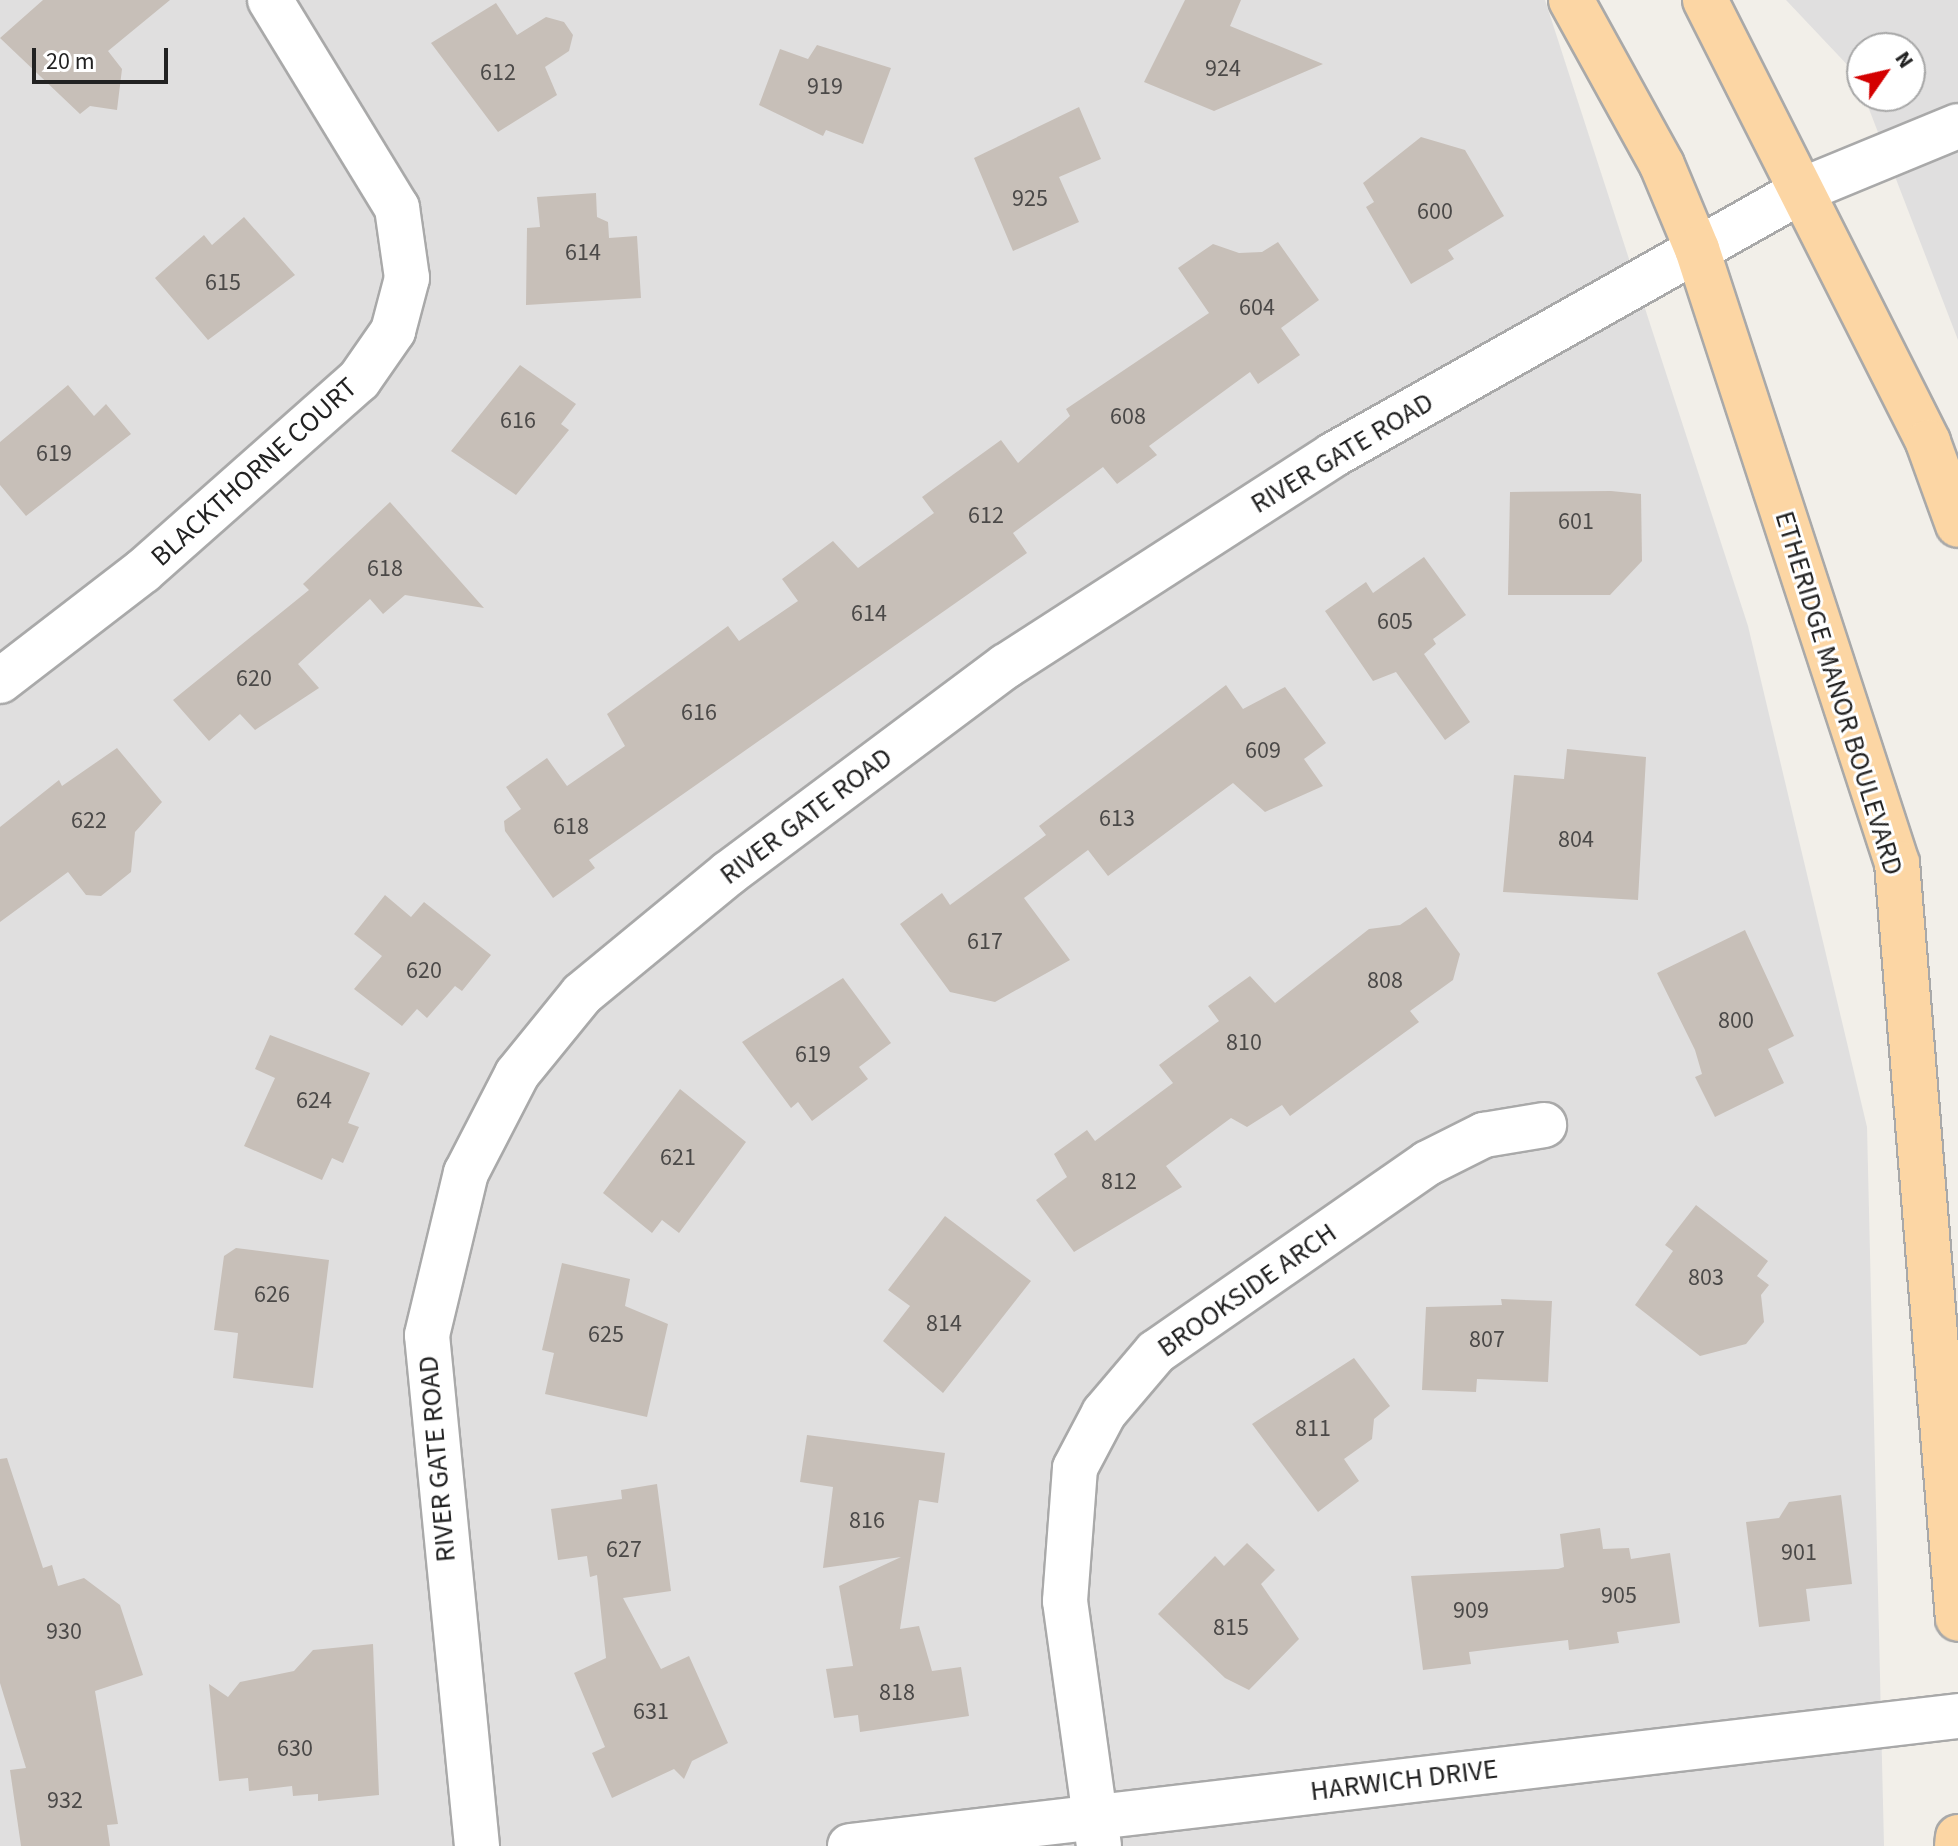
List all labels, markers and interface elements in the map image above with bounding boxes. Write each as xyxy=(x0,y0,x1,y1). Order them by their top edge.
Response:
scale bar xyxy=(36,32,172,82)
north arrow xyxy=(1846,32,1926,112)
text: 20 m xyxy=(46,44,95,79)
text: N xyxy=(1887,45,1922,75)
house number: 924 xyxy=(1205,55,1241,83)
house number: 612 xyxy=(480,59,516,87)
house number: 919 xyxy=(807,73,843,101)
house number: 925 xyxy=(1012,185,1048,213)
house number: 600 xyxy=(1417,198,1453,226)
house number: 614 xyxy=(565,239,601,267)
house number: 615 xyxy=(205,269,241,297)
house number: 604 xyxy=(1239,294,1275,322)
street label: BLACKTHORNE COURT xyxy=(144,371,364,573)
street label: RIVER GATE ROAD xyxy=(1245,385,1439,521)
house number: 608 xyxy=(1110,403,1146,431)
house number: 616 xyxy=(500,407,536,435)
house number: 619 xyxy=(36,440,72,468)
house number: 612 xyxy=(968,502,1004,530)
street label: ETHERIDGE MANOR BOULEVARD xyxy=(1768,507,1910,879)
house number: 601 xyxy=(1558,508,1594,536)
house number: 618 xyxy=(367,555,403,583)
house number: 614 xyxy=(851,600,887,628)
house number: 605 xyxy=(1377,608,1413,636)
house number: 620 xyxy=(236,665,272,693)
house number: 616 xyxy=(681,699,717,727)
house number: 609 xyxy=(1245,737,1281,765)
street label: RIVER GATE ROAD xyxy=(713,740,899,892)
house number: 613 xyxy=(1099,805,1135,833)
house number: 622 xyxy=(71,807,107,835)
house number: 618 xyxy=(553,813,589,841)
house number: 804 xyxy=(1558,826,1594,854)
house number: 617 xyxy=(967,928,1003,956)
house number: 620 xyxy=(406,957,442,985)
house number: 808 xyxy=(1367,967,1403,995)
house number: 800 xyxy=(1718,1007,1754,1035)
house number: 810 xyxy=(1226,1029,1262,1057)
house number: 619 xyxy=(795,1041,831,1069)
house number: 624 xyxy=(296,1087,332,1115)
house number: 621 xyxy=(660,1144,696,1172)
house number: 812 xyxy=(1101,1168,1137,1196)
street label: BROOKSIDE ARCH xyxy=(1151,1216,1343,1364)
house number: 803 xyxy=(1688,1264,1724,1292)
house number: 626 xyxy=(254,1281,290,1309)
house number: 814 xyxy=(926,1310,962,1338)
house number: 625 xyxy=(588,1321,624,1349)
house number: 807 xyxy=(1469,1326,1505,1354)
street label: RIVER GATE ROAD xyxy=(411,1354,463,1564)
house number: 811 xyxy=(1295,1415,1331,1443)
house number: 816 xyxy=(849,1507,885,1535)
house number: 627 xyxy=(606,1536,642,1564)
house number: 901 xyxy=(1781,1539,1817,1567)
house number: 905 xyxy=(1601,1582,1637,1610)
house number: 909 xyxy=(1453,1597,1489,1625)
house number: 815 xyxy=(1213,1614,1249,1642)
house number: 930 xyxy=(46,1618,82,1646)
house number: 818 xyxy=(879,1679,915,1707)
house number: 631 xyxy=(633,1698,669,1726)
house number: 630 xyxy=(277,1735,313,1763)
street label: HARWICH DRIVE xyxy=(1308,1752,1500,1808)
house number: 932 xyxy=(47,1787,83,1815)

